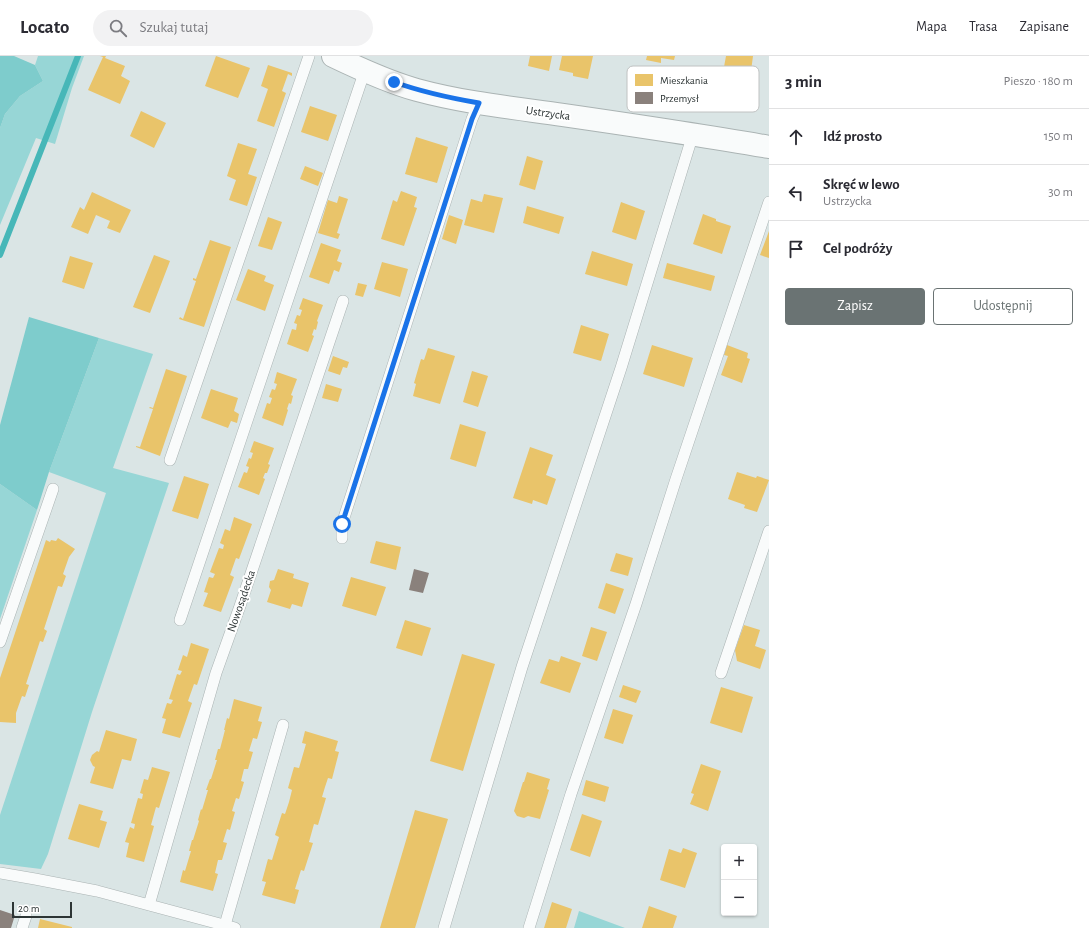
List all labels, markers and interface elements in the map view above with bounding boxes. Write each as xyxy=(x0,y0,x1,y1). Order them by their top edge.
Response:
search box xyxy=(93,10,373,46)
icon: search xyxy=(107,17,129,39)
text: Locato xyxy=(20,18,69,37)
text: Szukaj tutaj xyxy=(139,20,208,35)
text: Mapa xyxy=(916,20,947,34)
text: Trasa xyxy=(969,20,997,34)
text: Zapisane xyxy=(1019,20,1069,34)
legend xyxy=(627,66,759,112)
route end xyxy=(385,73,403,91)
text: 3 min xyxy=(785,73,822,90)
text: Mieszkania xyxy=(660,75,708,86)
text: Pieszo · 180 m xyxy=(1003,75,1073,88)
text: Przemysł xyxy=(660,93,699,104)
street label: Ustrzycka xyxy=(525,104,572,123)
icon: ahead xyxy=(785,126,807,148)
text: Idź prosto xyxy=(823,129,882,144)
text: 150 m xyxy=(1044,130,1073,143)
text: Skręć w lewo xyxy=(823,177,900,192)
icon: left xyxy=(785,182,807,204)
text: 30 m xyxy=(1048,186,1073,199)
text: Ustrzycka xyxy=(823,195,872,208)
icon: arrive xyxy=(785,238,807,260)
text: Cel podróży xyxy=(823,241,892,256)
button: Zapisz xyxy=(785,288,925,325)
button: Udostępnij xyxy=(933,288,1073,325)
route start xyxy=(333,515,351,533)
street label: Nowosądecka xyxy=(225,568,257,633)
map controls xyxy=(721,844,757,916)
button: + xyxy=(721,844,757,880)
button: − xyxy=(721,880,757,916)
scale bar xyxy=(12,900,72,919)
text: 20 m xyxy=(18,903,39,914)

